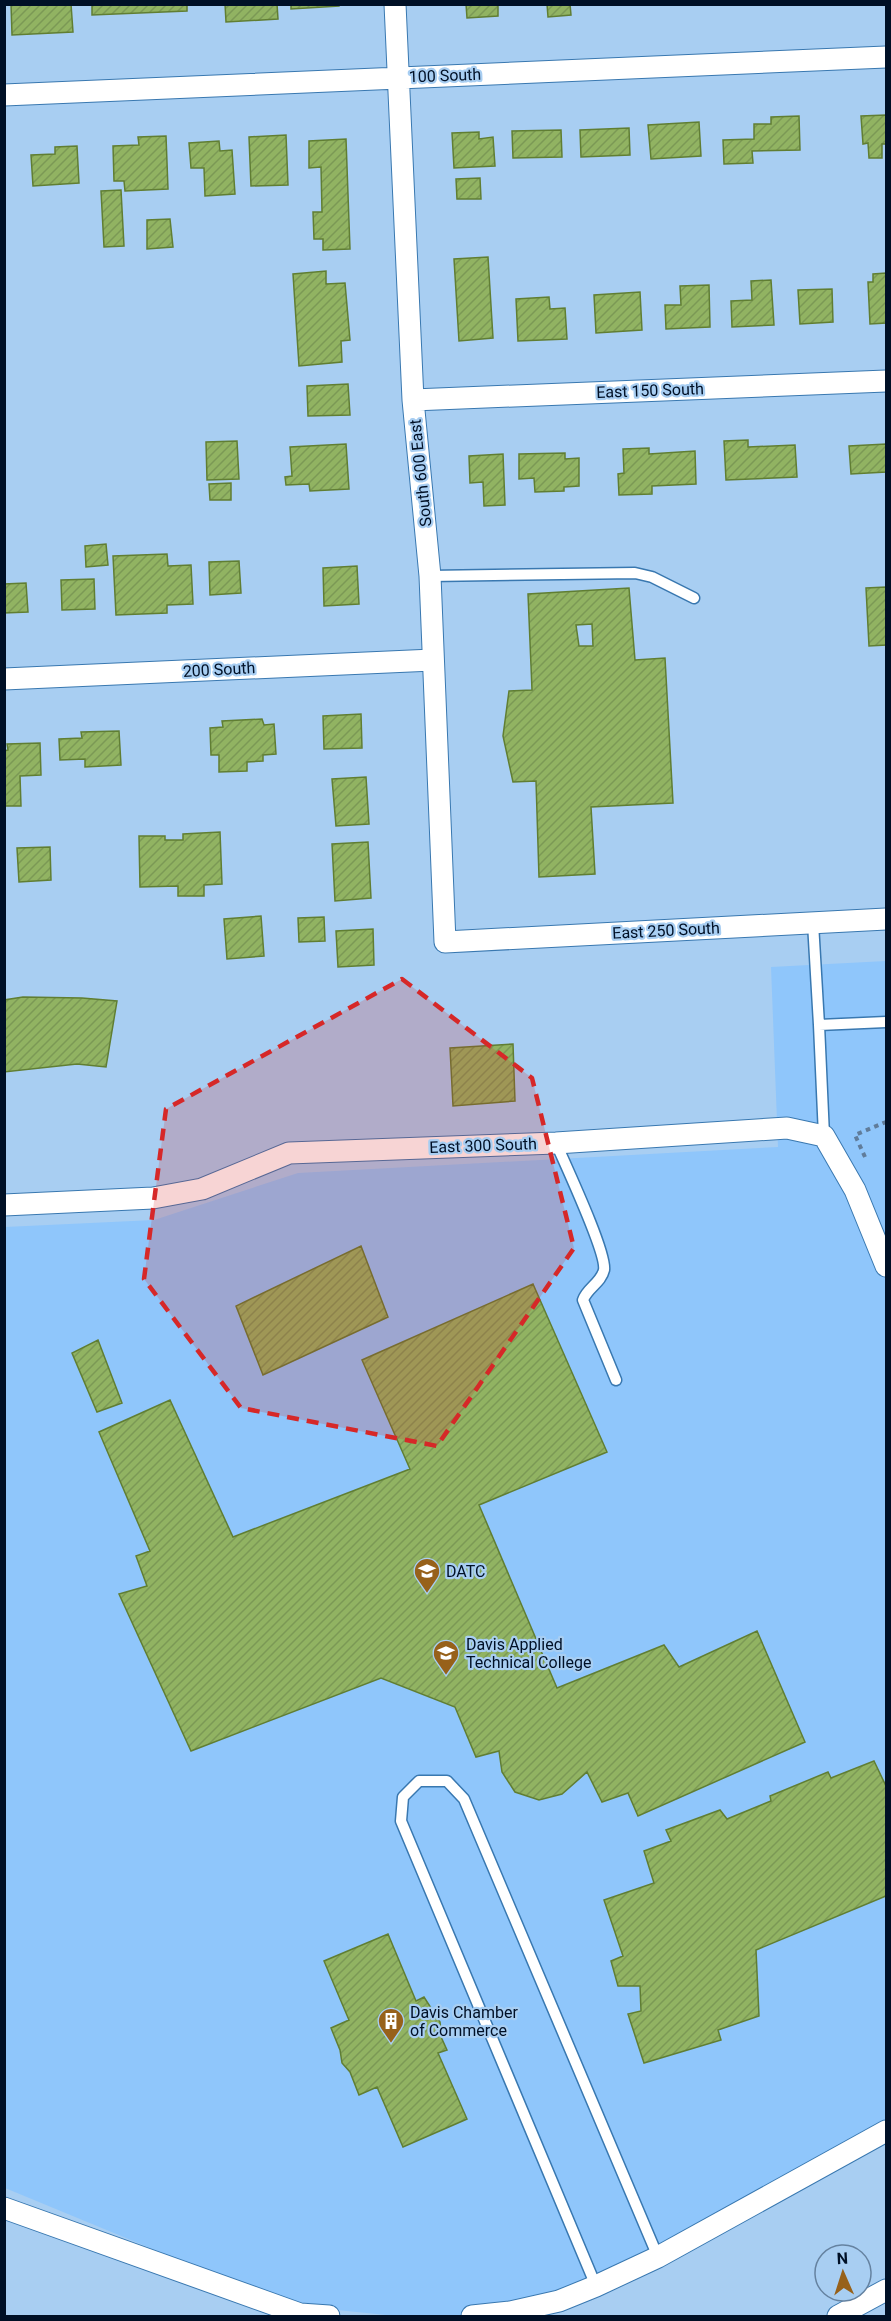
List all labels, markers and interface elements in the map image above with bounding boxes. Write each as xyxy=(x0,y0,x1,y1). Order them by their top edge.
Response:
street label: 100 South xyxy=(408,65,482,86)
street label: East 150 South xyxy=(596,379,704,402)
street label: South 600 East xyxy=(405,418,436,527)
street label: 200 South xyxy=(182,658,256,681)
street label: East 250 South xyxy=(612,918,720,943)
street label: East 300 South xyxy=(429,1134,537,1157)
school or university icon: DATC xyxy=(412,1556,442,1594)
place label: DATC xyxy=(446,1562,486,1581)
place label: Davis Applied Technical College xyxy=(466,1635,591,1672)
school or university icon: Davis Applied Technical College xyxy=(431,1638,461,1676)
place label: Davis Chamber of Commerce xyxy=(410,2003,518,2040)
building icon: Davis Chamber of Commerce xyxy=(376,2006,406,2044)
north arrow xyxy=(813,2243,873,2303)
text: N xyxy=(836,2249,848,2268)

